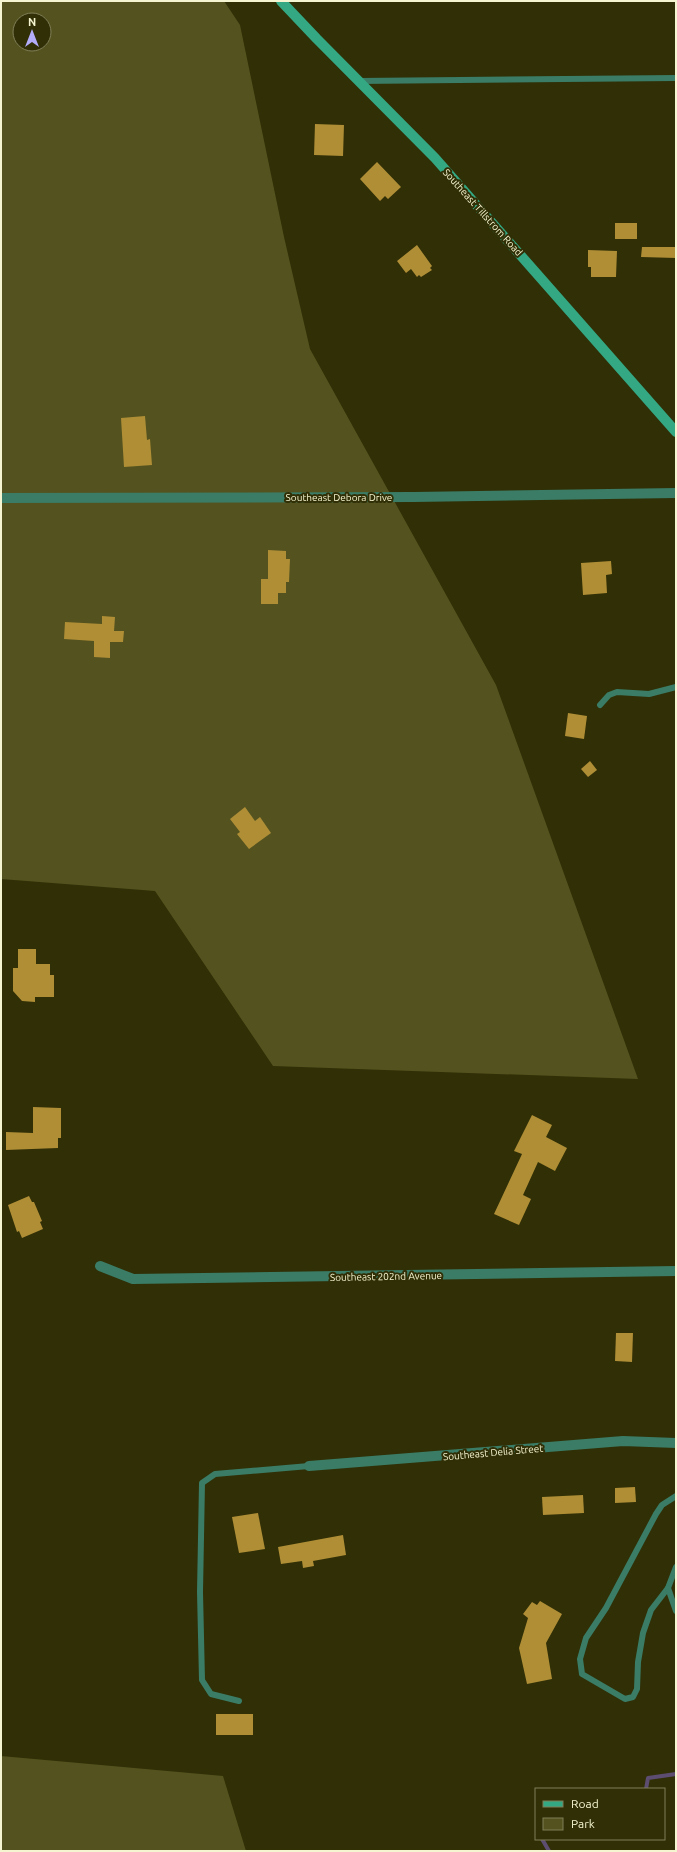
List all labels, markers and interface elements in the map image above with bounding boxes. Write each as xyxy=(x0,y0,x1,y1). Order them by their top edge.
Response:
north arrow xyxy=(12,12,52,52)
text: N xyxy=(28,16,36,28)
street label: Southeast Tillstrom Road xyxy=(441,167,525,258)
street label: Southeast Debora Drive xyxy=(286,492,392,503)
street label: Southeast 202nd Avenue xyxy=(330,1270,442,1283)
street label: Southeast Delia Street xyxy=(442,1443,544,1462)
legend xyxy=(535,1788,665,1840)
text: Road xyxy=(571,1797,599,1810)
text: Park xyxy=(571,1817,595,1830)

